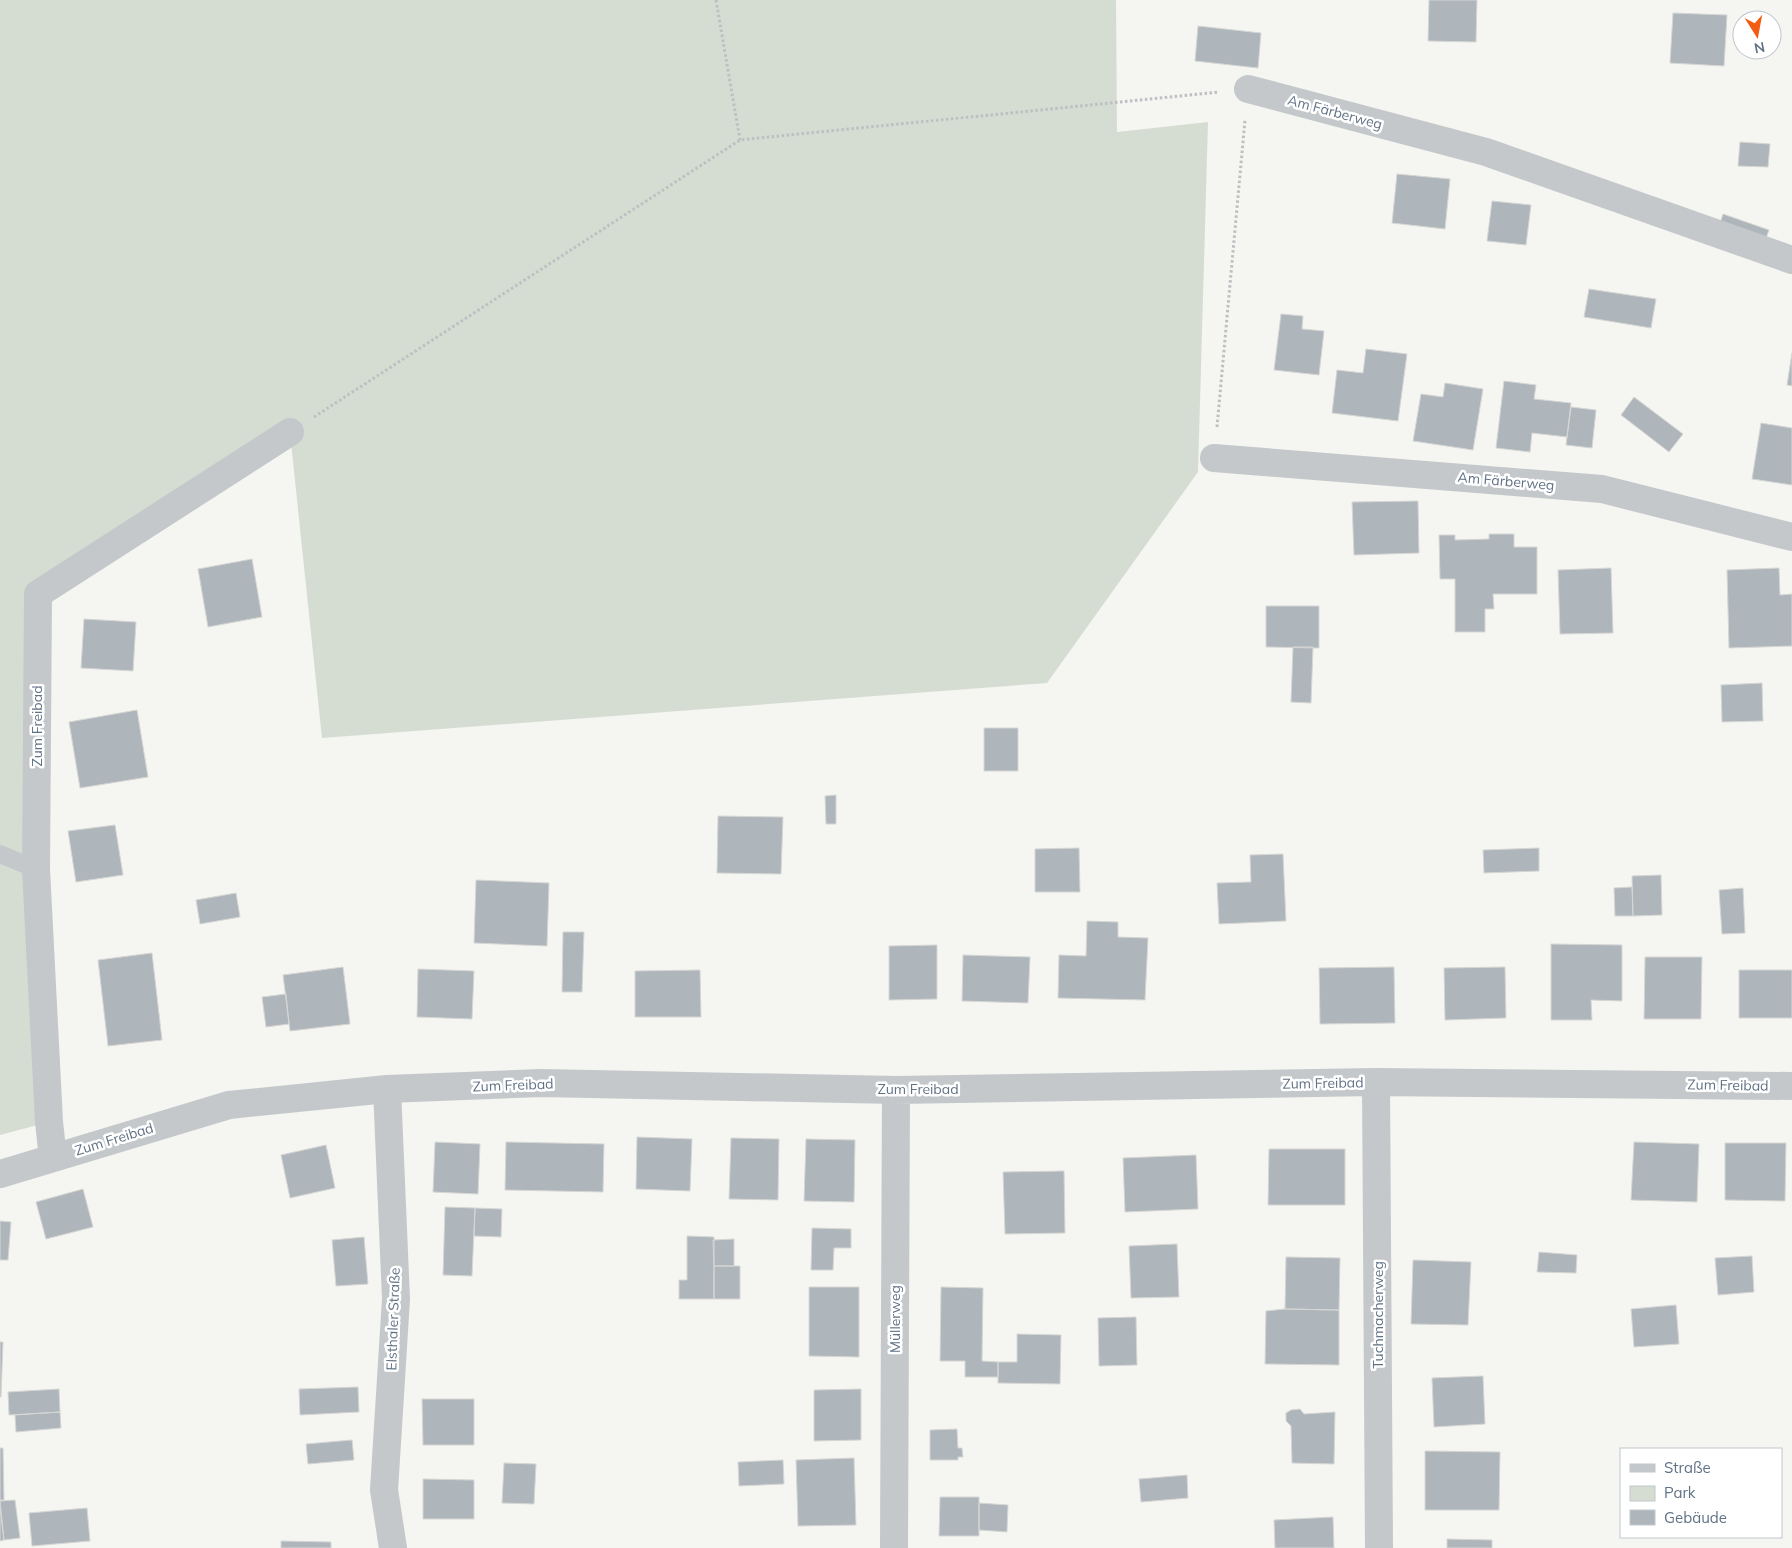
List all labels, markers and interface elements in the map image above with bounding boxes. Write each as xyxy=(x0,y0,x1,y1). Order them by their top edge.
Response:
north arrow xyxy=(1732,10,1782,60)
text: N xyxy=(1753,38,1766,58)
street label: Am Färberweg xyxy=(1286,91,1384,133)
street label: Am Färberweg xyxy=(1457,468,1555,494)
street label: Zum Freibad xyxy=(28,685,46,767)
street label: Zum Freibad xyxy=(1282,1073,1364,1093)
street label: Zum Freibad xyxy=(472,1075,554,1095)
street label: Zum Freibad xyxy=(1687,1075,1769,1095)
street label: Zum Freibad xyxy=(877,1080,959,1098)
street label: Zum Freibad xyxy=(73,1119,155,1159)
street label: Tuchmacherweg xyxy=(1369,1261,1387,1369)
street label: Elsthaler Straße xyxy=(382,1267,404,1371)
street label: Müllerweg xyxy=(886,1285,904,1353)
legend xyxy=(1620,1448,1782,1538)
text: Straße xyxy=(1664,1458,1711,1477)
text: Park xyxy=(1664,1483,1696,1502)
text: Gebäude xyxy=(1664,1508,1727,1527)

